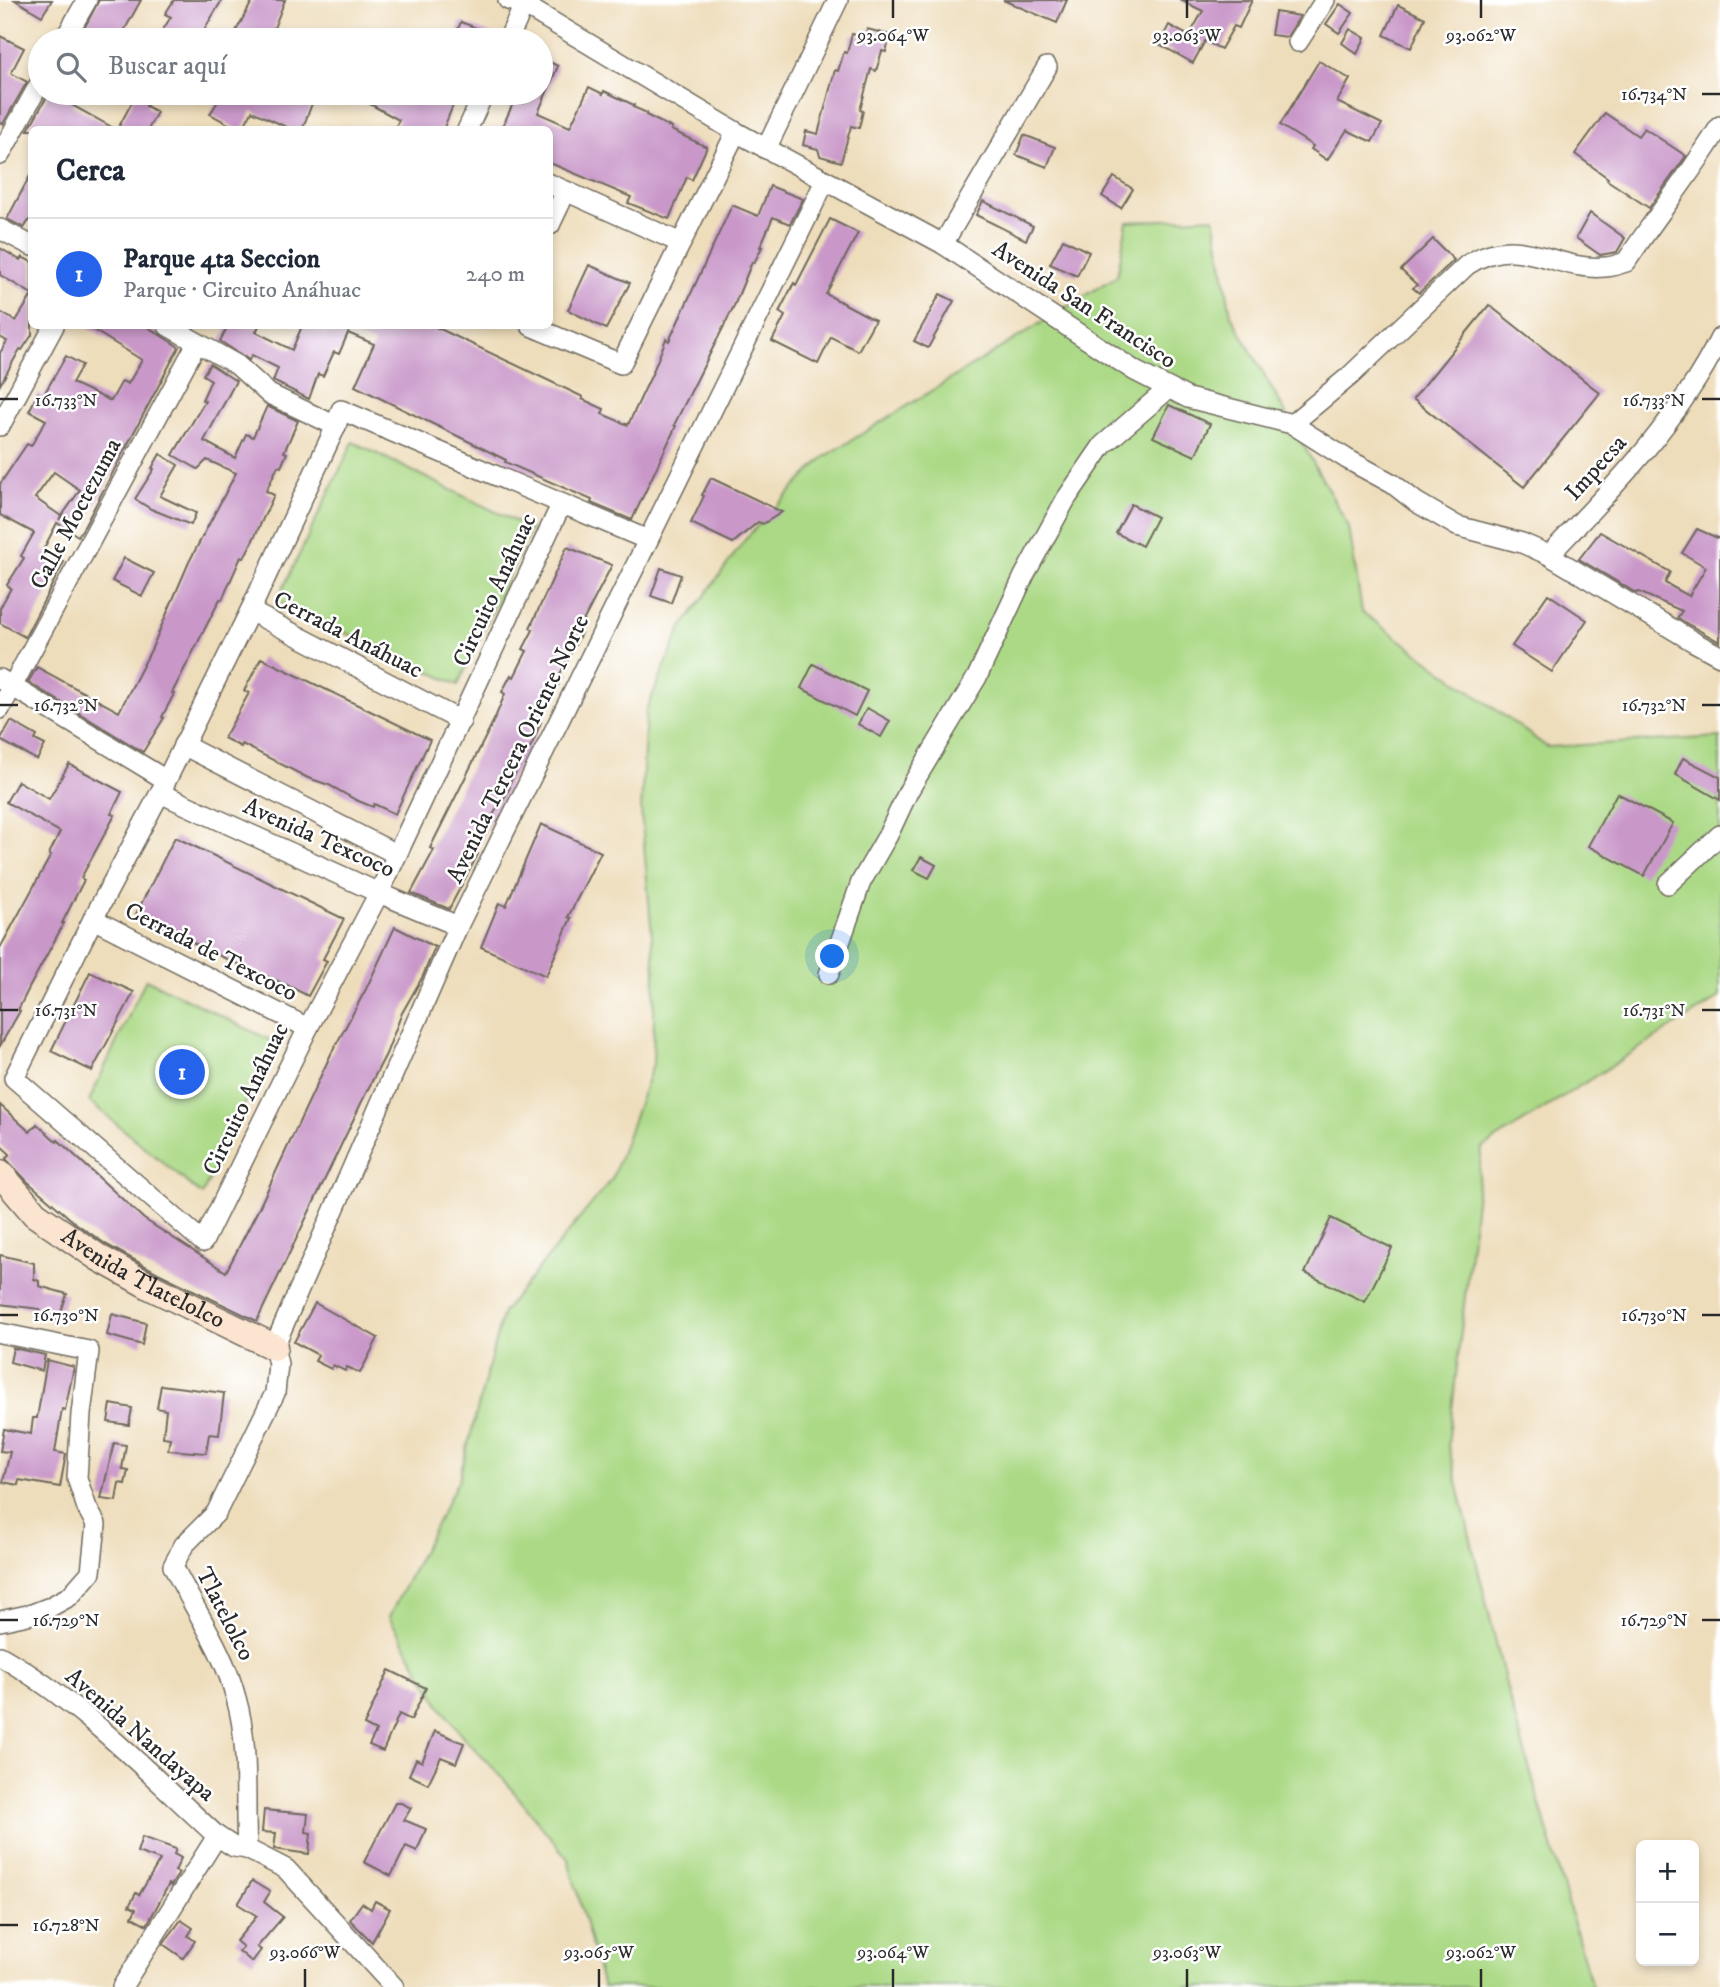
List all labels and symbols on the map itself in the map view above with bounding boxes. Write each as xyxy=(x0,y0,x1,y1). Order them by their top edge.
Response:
text: 93.064°W xyxy=(856,25,929,47)
text: 93.063°W xyxy=(1152,25,1222,47)
text: 93.062°W xyxy=(1445,25,1517,47)
text: 16.734°N xyxy=(1621,84,1687,106)
street label: Avenida San Francisco xyxy=(986,234,1182,376)
text: 16.733°N xyxy=(35,390,97,412)
text: 16.733°N xyxy=(1623,390,1685,412)
street label: Impecsa xyxy=(1559,428,1634,507)
street label: Calle Moctezuma xyxy=(24,433,129,595)
street label: Circuito Anáhuac xyxy=(446,508,544,672)
street label: Cerrada Anáhuac xyxy=(268,584,428,686)
street label: Avenida Tercera Oriente Norte xyxy=(440,610,596,888)
text: 16.732°N xyxy=(34,695,99,717)
text: 16.732°N xyxy=(1622,695,1687,717)
street label: Avenida Texcoco xyxy=(239,791,399,885)
street label: Cerrada de Texcoco xyxy=(120,896,302,1008)
your location xyxy=(815,939,849,973)
text: 16.731°N xyxy=(35,1000,97,1022)
text: 16.731°N xyxy=(1623,1000,1685,1022)
street label: Circuito Anáhuac xyxy=(196,1018,296,1180)
pin: 1 xyxy=(159,1046,205,1098)
street label: Avenida Tlatelolco xyxy=(55,1221,230,1336)
text: 16.730°N xyxy=(33,1305,99,1327)
text: 16.730°N xyxy=(1621,1305,1687,1327)
street label: Tlatelolco xyxy=(189,1562,261,1666)
text: 16.729°N xyxy=(33,1610,100,1632)
text: 16.729°N xyxy=(1621,1610,1688,1632)
street label: Avenida Nandayapa xyxy=(59,1662,222,1809)
text: 16.728°N xyxy=(33,1915,100,1937)
text: 93.066°W xyxy=(269,1942,341,1964)
text: 93.065°W xyxy=(563,1942,635,1964)
text: 93.064°W xyxy=(856,1942,929,1964)
text: 93.063°W xyxy=(1152,1942,1222,1964)
text: 93.062°W xyxy=(1445,1942,1517,1964)

